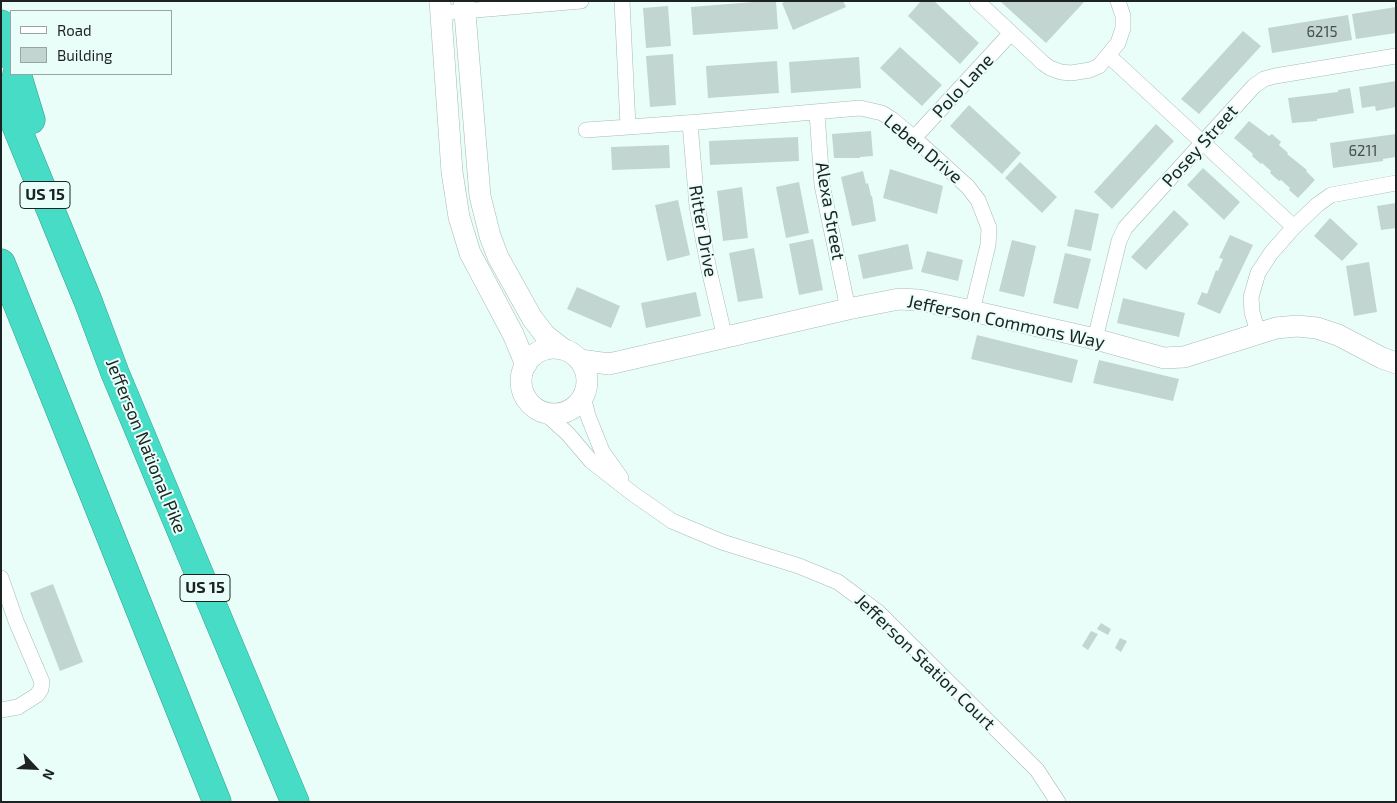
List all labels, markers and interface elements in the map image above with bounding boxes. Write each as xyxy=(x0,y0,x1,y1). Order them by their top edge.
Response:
legend xyxy=(10,10,172,75)
text: Road xyxy=(57,21,92,39)
house number: 6215 xyxy=(1306,23,1338,41)
text: Building xyxy=(57,46,112,64)
street label: Polo Lane xyxy=(928,50,998,122)
street label: Posey Street xyxy=(1157,100,1243,192)
street label: Leben Drive xyxy=(879,110,967,188)
house number: 6211 xyxy=(1349,142,1377,160)
street label: Alexa Street xyxy=(811,160,849,262)
road number: US 15 xyxy=(20,182,70,208)
street label: Ritter Drive xyxy=(684,183,722,279)
street label: Jefferson Commons Way xyxy=(905,291,1107,353)
street label: Jefferson National Pike xyxy=(101,355,191,537)
road number: US 15 xyxy=(180,574,230,602)
street label: Jefferson Station Court xyxy=(850,589,1000,735)
north arrow xyxy=(10,743,60,793)
text: N xyxy=(39,766,59,783)

